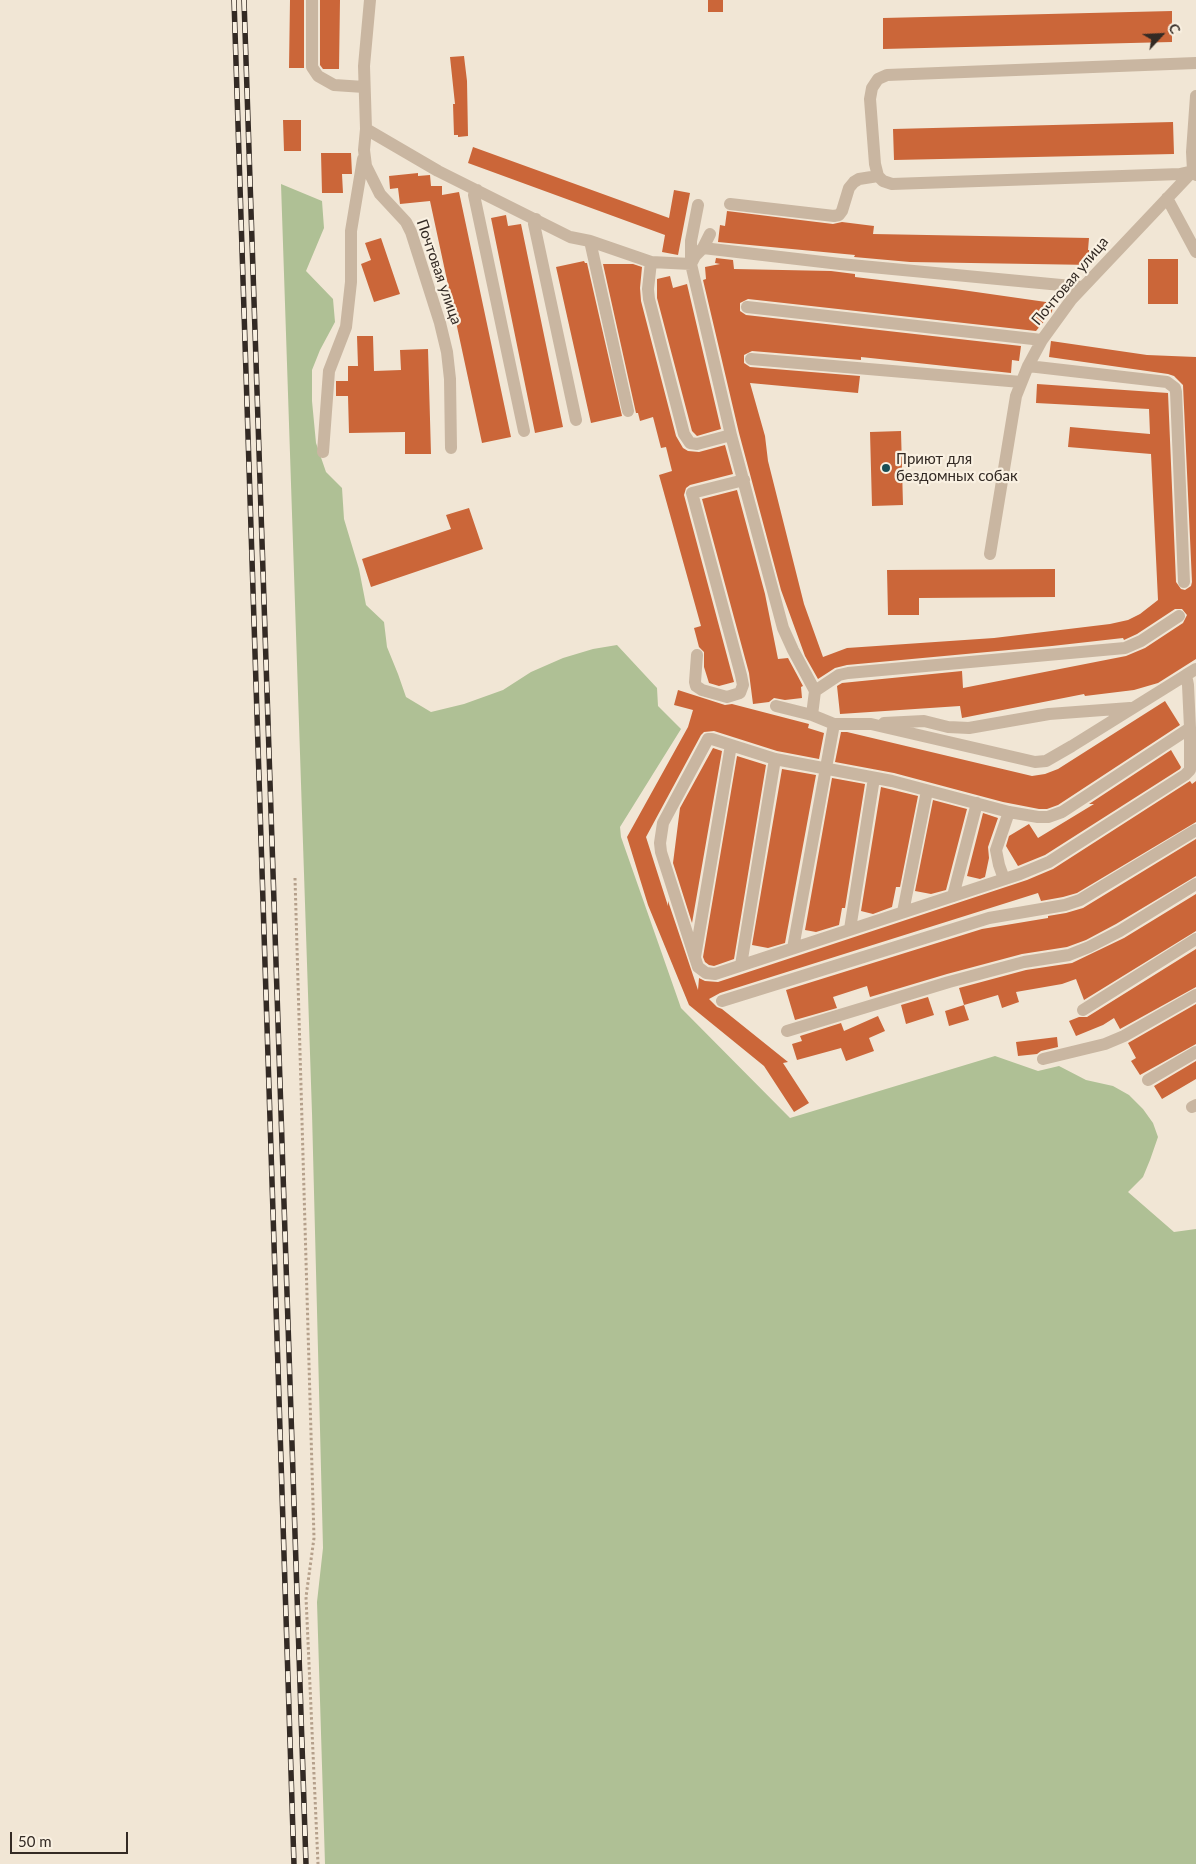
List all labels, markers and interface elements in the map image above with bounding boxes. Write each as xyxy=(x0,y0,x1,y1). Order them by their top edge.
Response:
north arrow xyxy=(1136,10,1186,60)
text: С xyxy=(1165,21,1185,36)
street label: Почтовая улица xyxy=(413,217,465,327)
street label: Почтовая улица xyxy=(1028,233,1112,329)
place label: Приют для бездомных собак xyxy=(896,450,1018,485)
marker: Приют для бездомных собак xyxy=(880,462,892,474)
scale bar xyxy=(12,1822,130,1854)
text: 50 m xyxy=(18,1832,52,1850)

